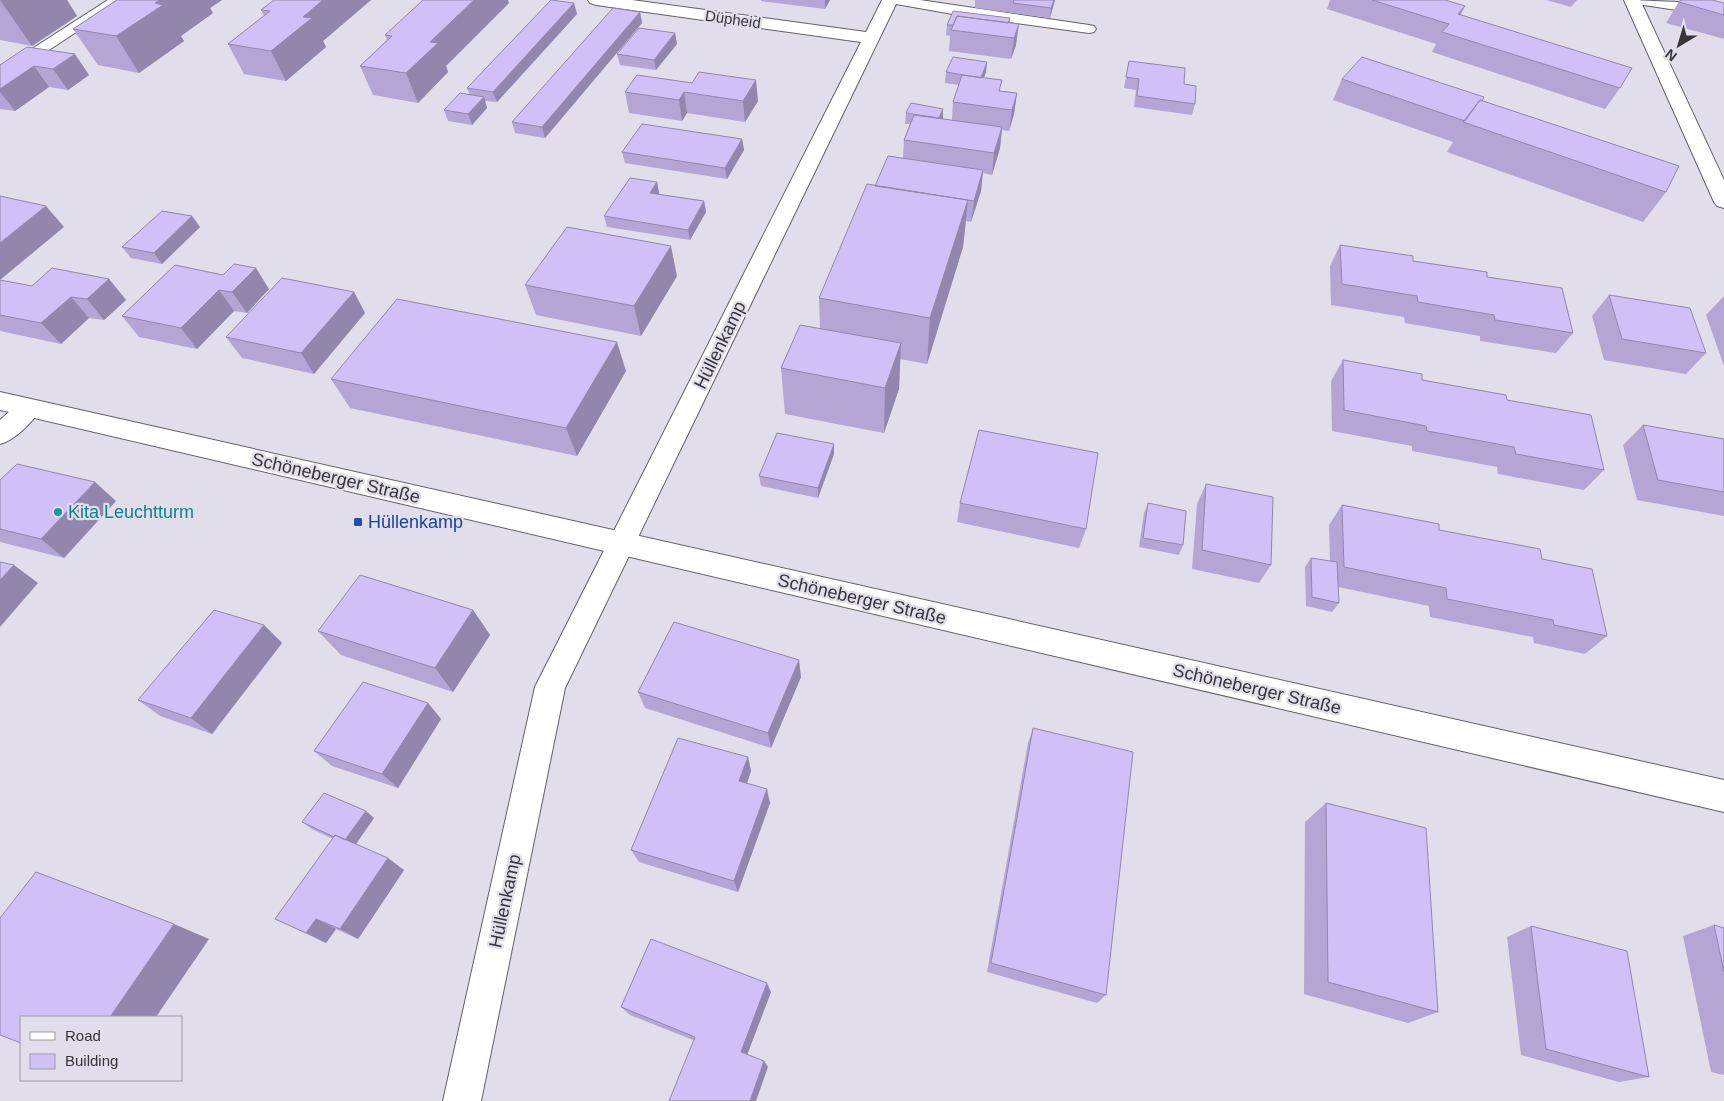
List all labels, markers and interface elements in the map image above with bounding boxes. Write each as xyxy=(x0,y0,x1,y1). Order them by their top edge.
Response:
street label: Düpheid xyxy=(704,7,762,31)
north arrow xyxy=(1654,20,1704,70)
text: N xyxy=(1662,46,1680,65)
street label: Hüllenkamp xyxy=(690,298,750,392)
street label: Schöneberger Straße xyxy=(250,449,422,507)
place label: Kita Leuchtturm xyxy=(68,502,194,522)
marker: Kita Leuchtturm xyxy=(52,506,64,518)
place label: Hüllenkamp xyxy=(368,512,463,532)
marker: Hüllenkamp xyxy=(352,516,364,528)
street label: Schöneberger Straße xyxy=(776,570,948,628)
street label: Schöneberger Straße xyxy=(1171,660,1343,718)
street label: Hüllenkamp xyxy=(485,852,525,950)
legend xyxy=(20,1016,182,1081)
text: Road xyxy=(65,1027,101,1044)
text: Building xyxy=(65,1052,118,1069)

